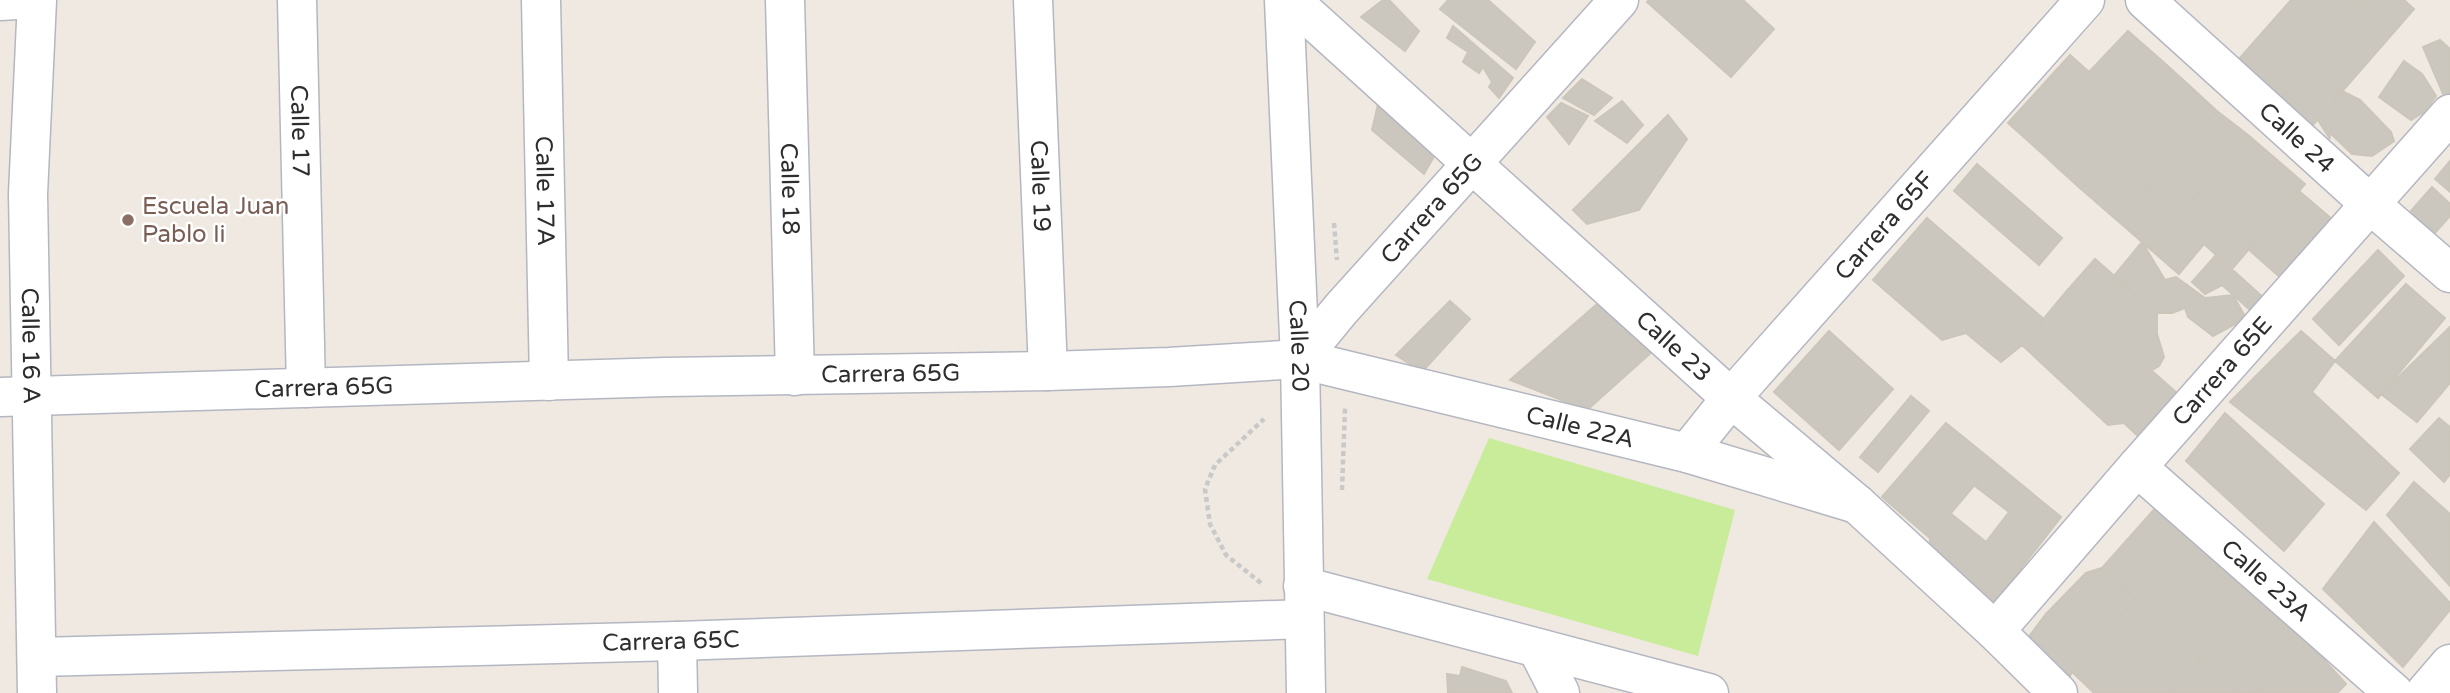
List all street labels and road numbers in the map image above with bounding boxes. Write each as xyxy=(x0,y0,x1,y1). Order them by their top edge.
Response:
street label: Calle 17 xyxy=(284,85,315,177)
street label: Calle 24 xyxy=(2253,96,2340,180)
street label: Calle 17A xyxy=(529,136,560,246)
street label: Calle 19 xyxy=(1024,139,1056,232)
street label: Calle 18 xyxy=(774,142,805,235)
street label: Carrera 65G xyxy=(1375,147,1489,270)
street label: Carrera 65F xyxy=(1829,166,1940,286)
street label: Calle 16 A xyxy=(15,287,46,404)
street label: Calle 20 xyxy=(1282,299,1315,392)
street label: Calle 23 xyxy=(1629,305,1717,388)
street label: Carrera 65E xyxy=(2166,311,2278,432)
street label: Carrera 65G xyxy=(821,358,960,390)
street label: Carrera 65G xyxy=(254,371,394,404)
street label: Calle 22A xyxy=(1523,400,1637,455)
street label: Calle 23A xyxy=(2215,534,2317,628)
street label: Carrera 65C xyxy=(602,625,740,658)

